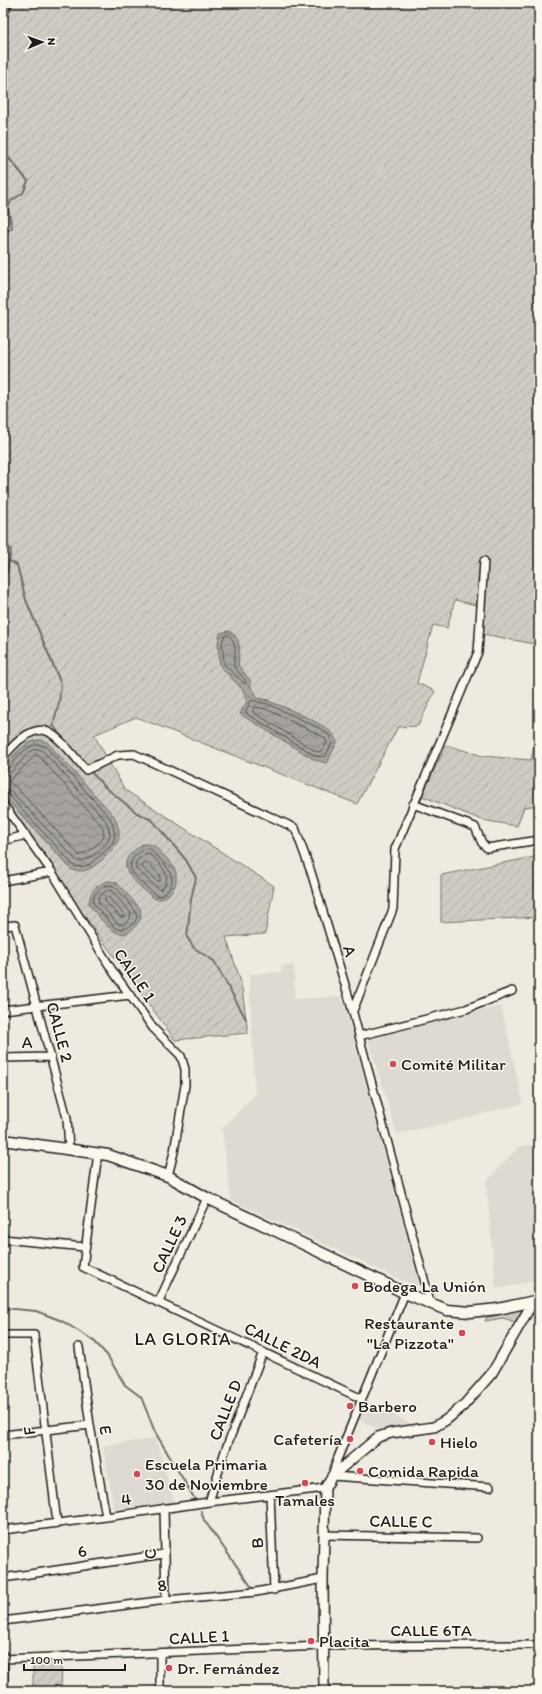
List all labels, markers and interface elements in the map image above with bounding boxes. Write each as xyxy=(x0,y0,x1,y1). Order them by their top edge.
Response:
north arrow xyxy=(22,22,62,62)
text: N xyxy=(45,38,58,46)
street label: A xyxy=(339,943,361,959)
street label: CALLE 1 xyxy=(110,944,160,1006)
street label: CALLE 2 xyxy=(42,1000,78,1064)
street label: A xyxy=(21,1032,33,1052)
place label: Comité Militar xyxy=(401,1054,506,1074)
marker: Comité Militar xyxy=(388,1059,398,1069)
street label: CALLE 3 xyxy=(147,1212,191,1276)
place label: Bodega La Unión xyxy=(363,1276,486,1296)
marker: Bodega La Unión xyxy=(350,1281,360,1291)
place label: Restaurante "La Pizzota" xyxy=(364,1313,454,1353)
street label: CALLE 2DA xyxy=(241,1318,325,1372)
district label: LA GLORIA xyxy=(134,1328,232,1350)
marker: Restaurante "La Pizzota" xyxy=(457,1328,467,1338)
street label: CALLE D xyxy=(204,1377,246,1443)
place label: Barbero xyxy=(358,1396,417,1416)
marker: Barbero xyxy=(345,1401,355,1411)
street label: E xyxy=(95,1424,117,1436)
street label: F xyxy=(19,1425,39,1437)
place label: Cafetería xyxy=(273,1429,342,1449)
place label: Hielo xyxy=(440,1432,478,1452)
marker: Cafetería xyxy=(345,1434,355,1444)
marker: Hielo xyxy=(427,1437,437,1447)
place label: Escuela Primaria 30 de Noviembre xyxy=(145,1454,268,1494)
place label: Comida Rapida xyxy=(368,1461,479,1481)
marker: Comida Rapida xyxy=(355,1466,365,1476)
marker: Escuela Primaria 30 de Noviembre xyxy=(132,1469,142,1479)
marker: Tamales xyxy=(300,1478,310,1488)
street label: 4 xyxy=(119,1488,133,1510)
place label: Tamales xyxy=(275,1490,335,1510)
street label: CALLE C xyxy=(369,1510,433,1532)
street label: B xyxy=(247,1537,267,1549)
street label: 6 xyxy=(76,1540,88,1562)
street label: C xyxy=(140,1548,160,1560)
street label: 8 xyxy=(156,1575,168,1595)
street label: CALLE 6TA xyxy=(390,1620,472,1640)
street label: CALLE 1 xyxy=(168,1625,230,1649)
place label: Placita xyxy=(319,1631,370,1651)
marker: Placita xyxy=(306,1636,316,1646)
scale bar xyxy=(24,1646,125,1672)
text: 100 m xyxy=(30,1653,63,1667)
place label: Dr. Fernández xyxy=(177,1658,280,1678)
marker: Dr. Fernández xyxy=(164,1663,174,1673)

